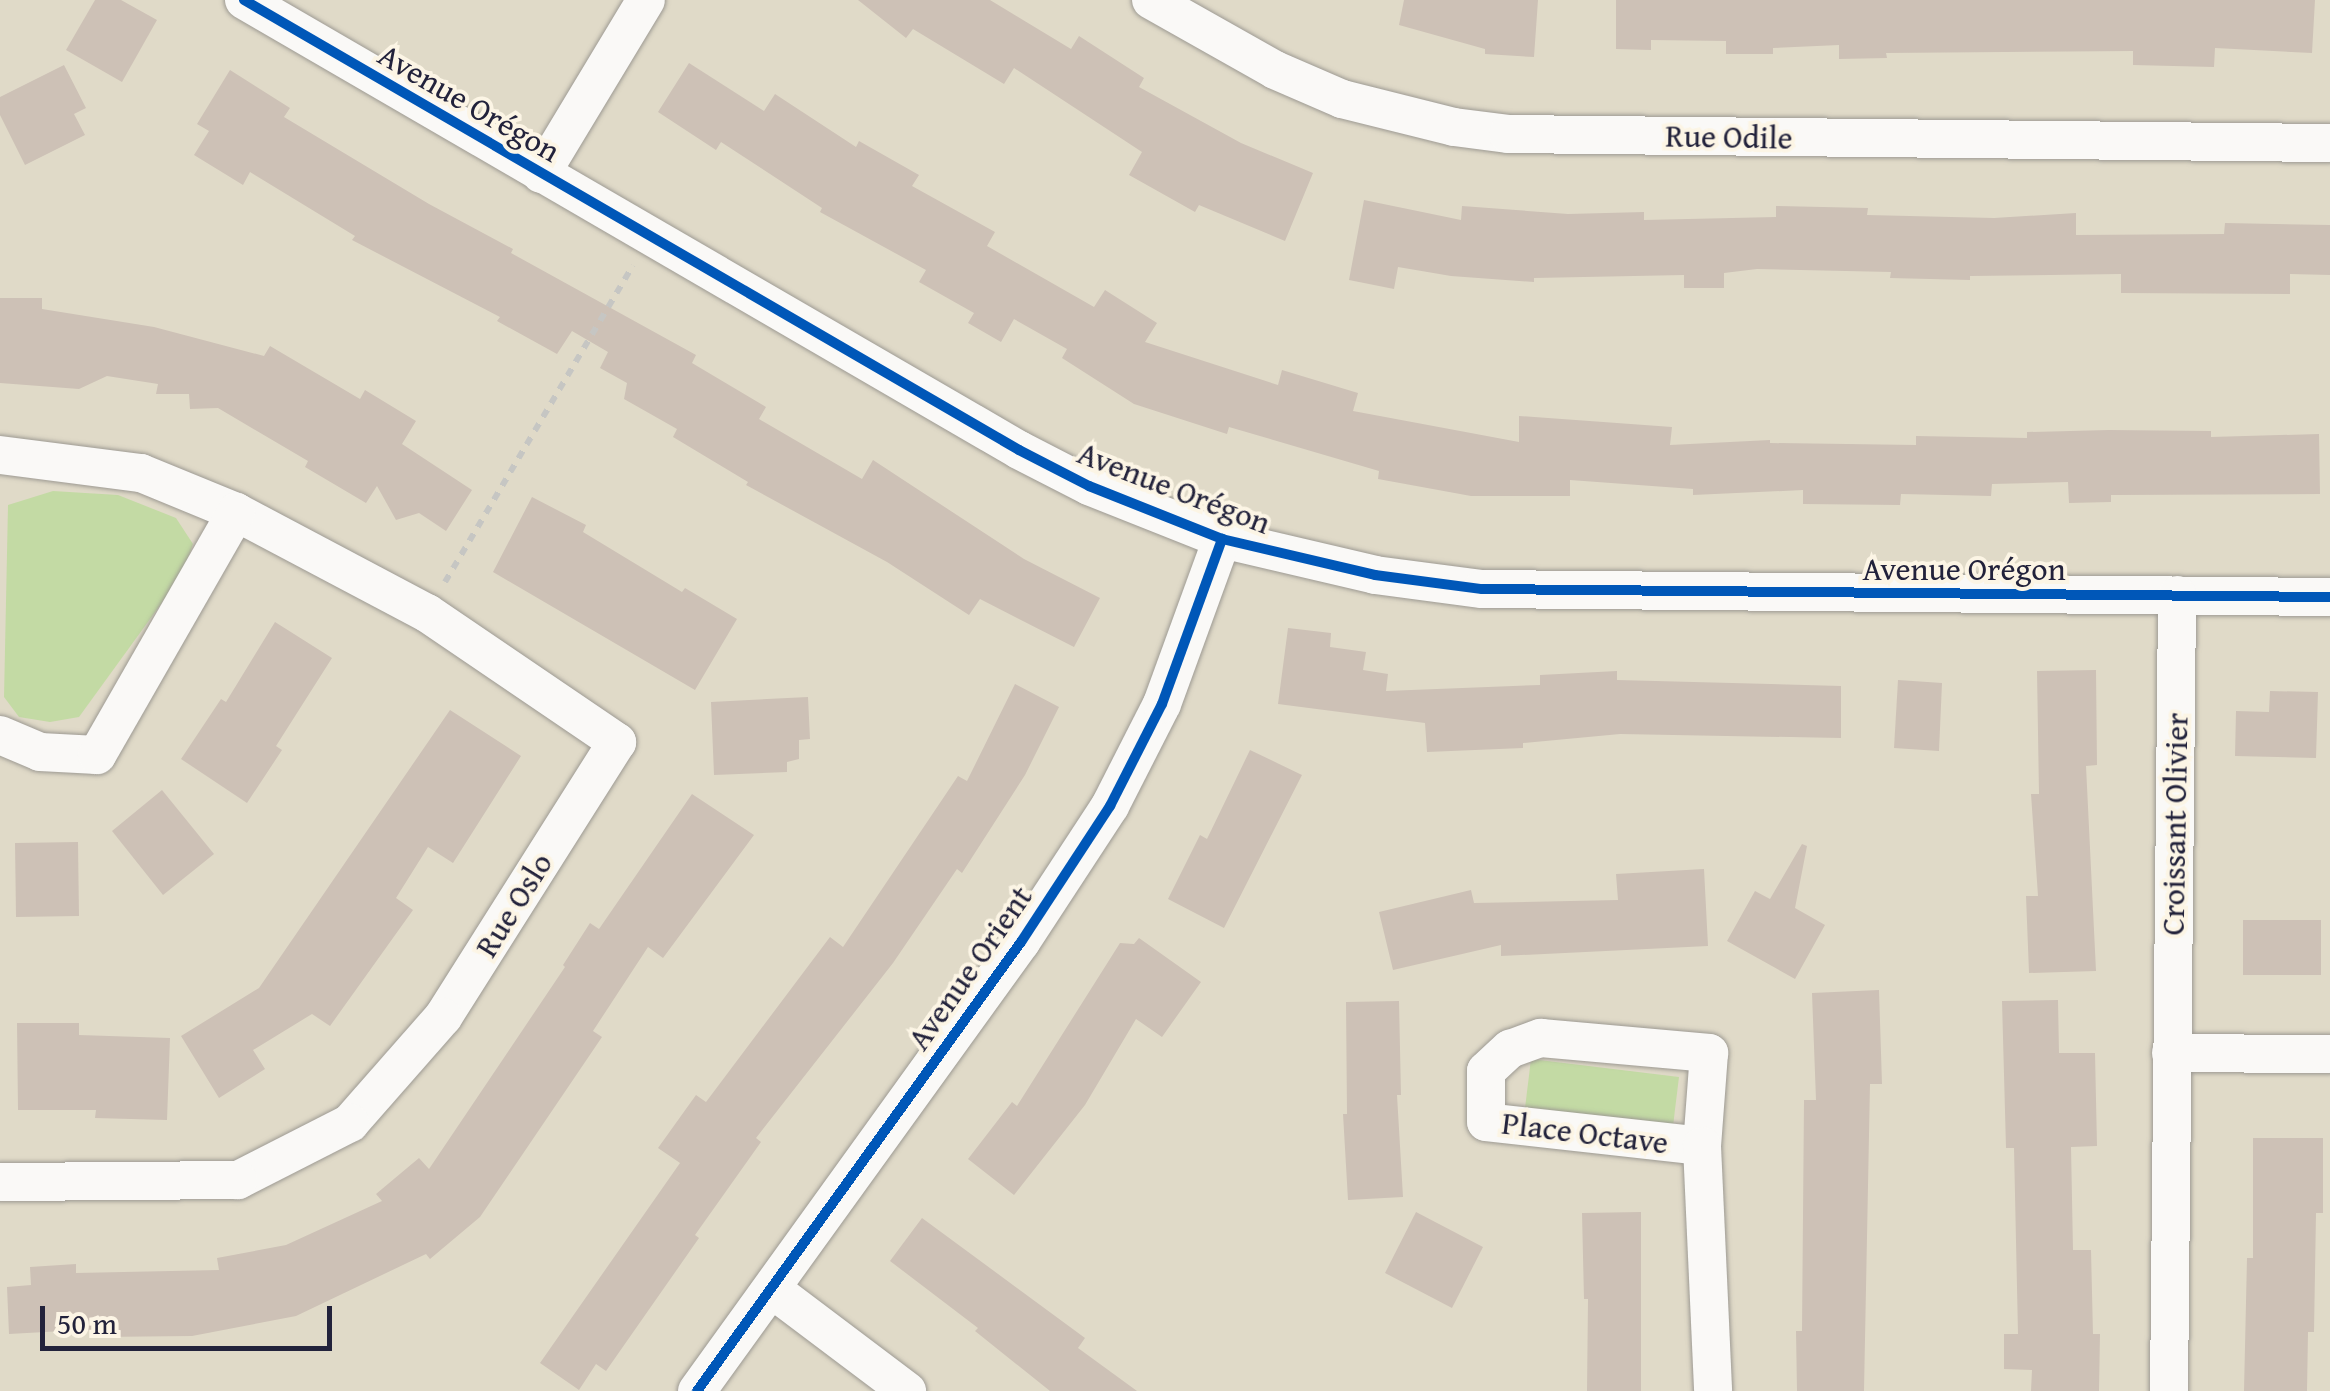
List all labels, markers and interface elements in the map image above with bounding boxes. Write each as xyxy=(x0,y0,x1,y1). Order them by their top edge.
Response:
street label: Avenue Orégon xyxy=(371,36,567,170)
street label: Rue Odile xyxy=(1665,117,1793,157)
street label: Avenue Orégon xyxy=(1072,434,1276,542)
street label: Avenue Orégon xyxy=(1862,550,2066,588)
street label: Croissant Olivier xyxy=(2154,712,2196,936)
street label: Rue Oslo xyxy=(467,846,561,964)
street label: Avenue Orient xyxy=(899,879,1041,1057)
street label: Place Octave xyxy=(1500,1104,1670,1162)
scale bar xyxy=(45,1286,338,1348)
text: 50 m xyxy=(57,1301,117,1345)

